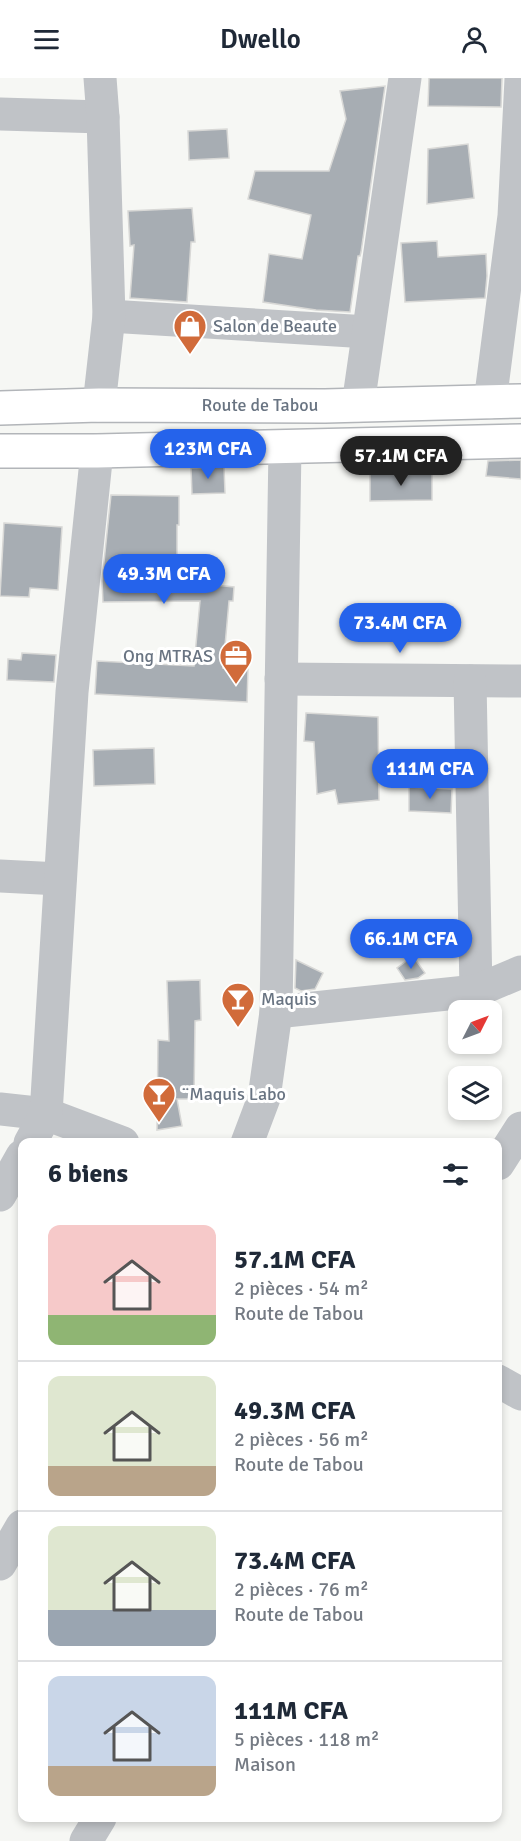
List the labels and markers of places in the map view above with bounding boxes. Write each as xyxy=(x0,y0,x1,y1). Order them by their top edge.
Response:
shop icon: Salon de Beaute xyxy=(172,308,208,355)
place label: Salon de Beaute xyxy=(213,315,337,337)
pin: 123M CFA xyxy=(146,429,270,480)
pin: 57.1M CFA xyxy=(332,436,470,487)
pin: 49.3M CFA xyxy=(95,554,233,605)
pin: 73.4M CFA xyxy=(331,603,469,654)
office icon: Ong MTRAS xyxy=(218,638,254,685)
place label: Ong MTRAS xyxy=(123,645,213,667)
pin: 111M CFA xyxy=(368,749,492,800)
pin: 66.1M CFA xyxy=(342,919,480,970)
bar icon: Maquis xyxy=(220,981,256,1028)
place label: Maquis xyxy=(261,988,317,1010)
bar icon: ¨Maquis Labo xyxy=(141,1076,177,1123)
place label: ¨Maquis Labo xyxy=(182,1083,286,1105)

